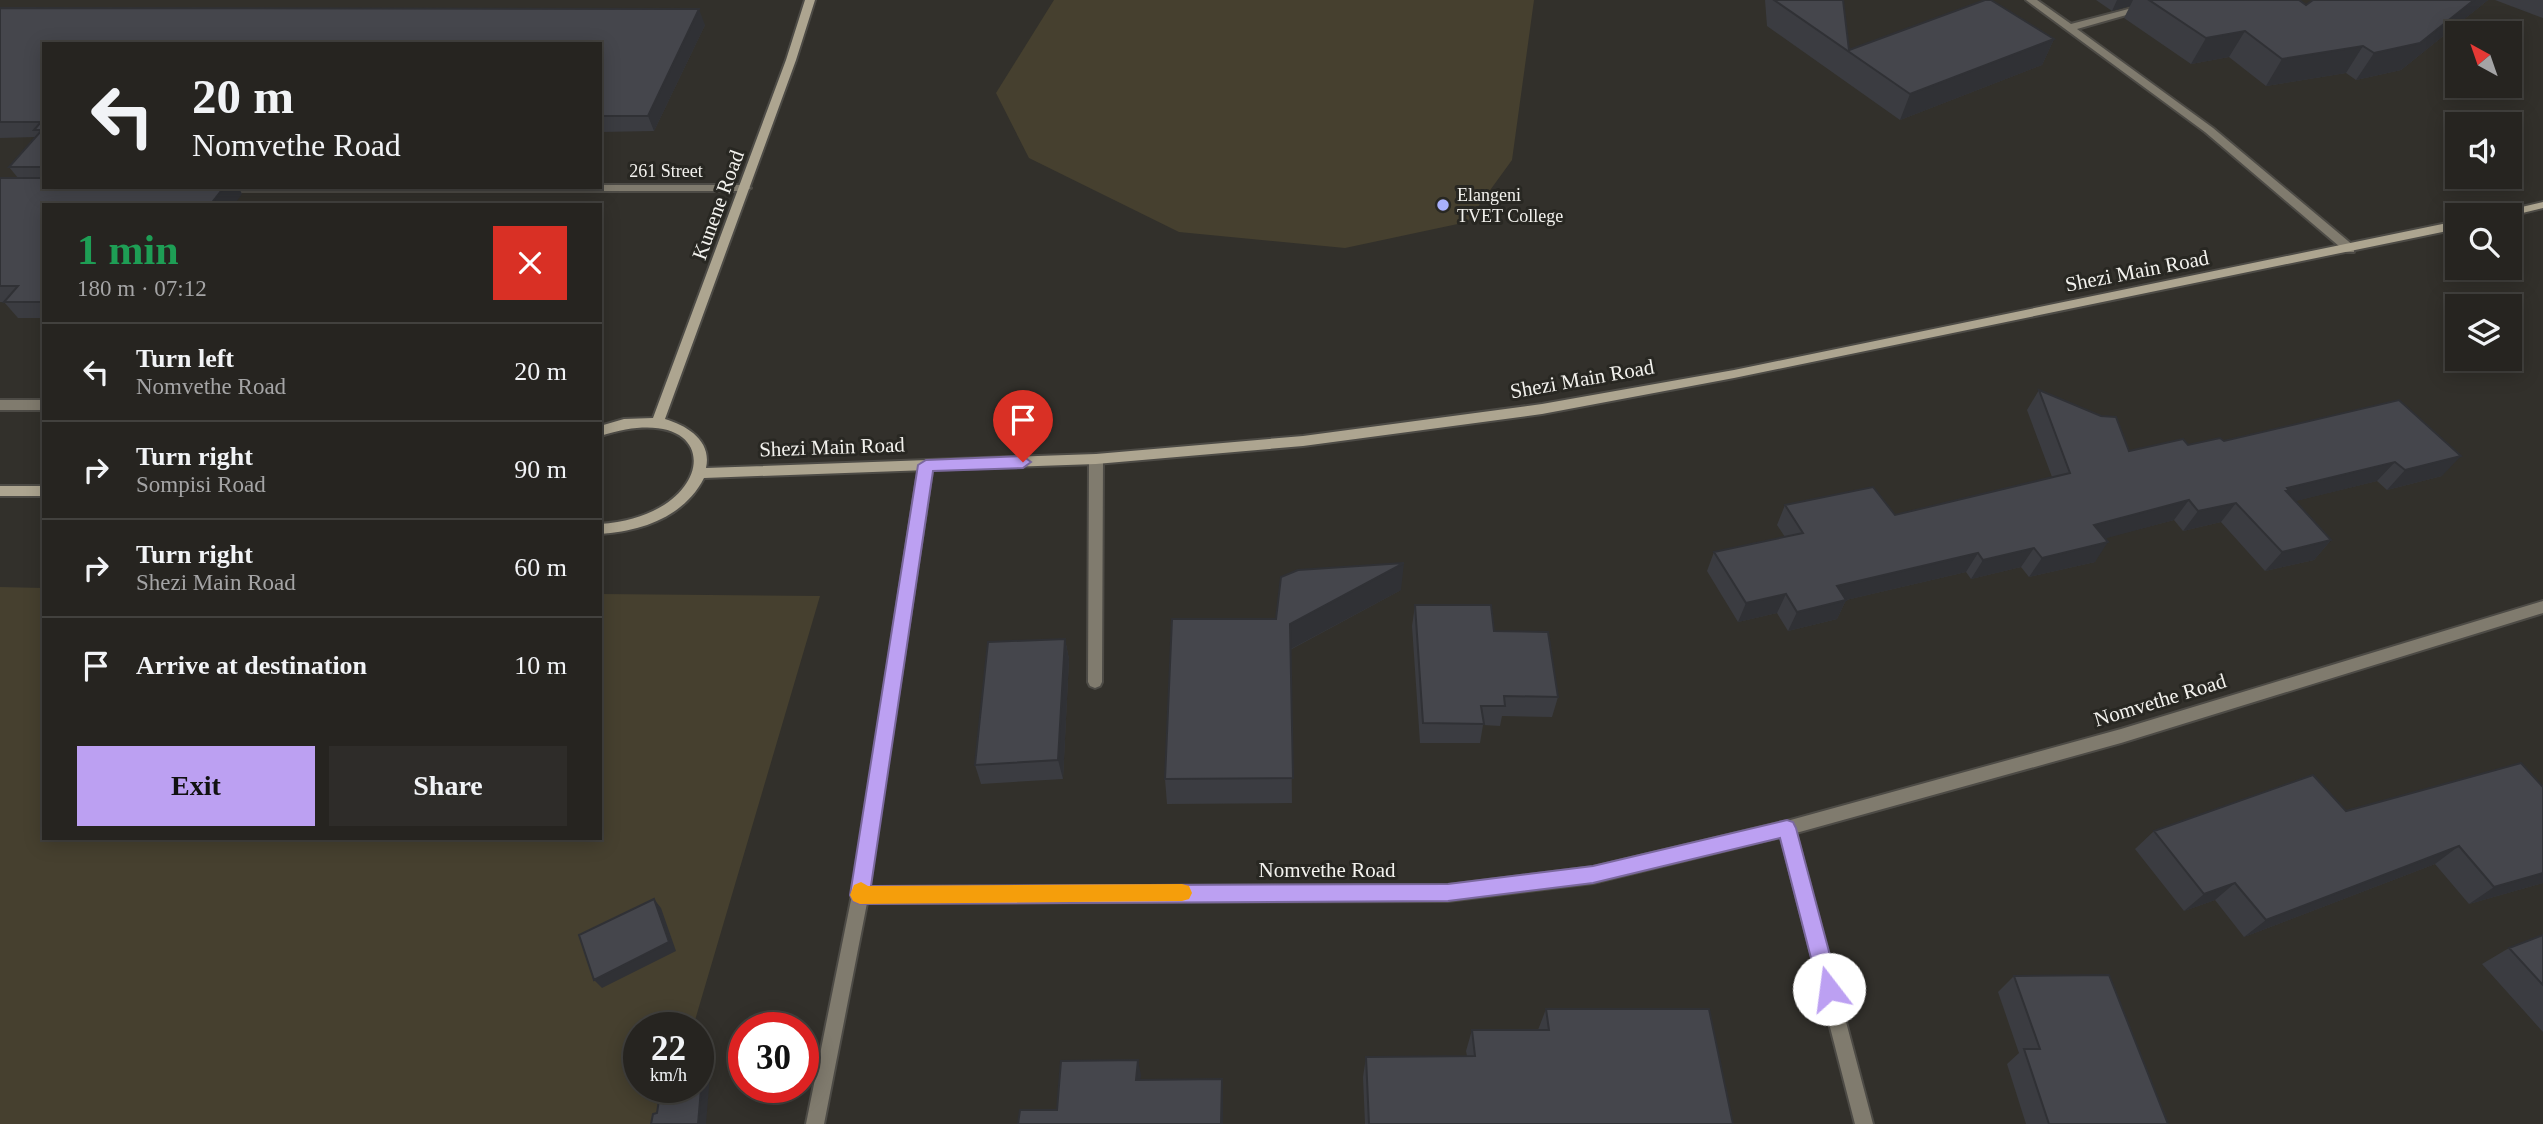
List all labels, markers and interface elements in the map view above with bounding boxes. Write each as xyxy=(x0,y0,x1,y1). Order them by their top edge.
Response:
north arrow xyxy=(2445,21,2522,98)
map controls xyxy=(2445,21,2522,371)
text: 20 m xyxy=(192,69,294,124)
icon: left xyxy=(77,70,168,161)
button: sound xyxy=(2445,112,2522,189)
text: Nomvethe Road xyxy=(192,127,401,163)
street label: Kunene Road xyxy=(687,146,749,263)
street label: 261 Street xyxy=(629,161,703,181)
place label: Elangeni TVET College xyxy=(1457,185,1563,226)
marker: Elangeni TVET College xyxy=(1435,197,1451,213)
button: search xyxy=(2445,203,2522,280)
button: close xyxy=(493,226,567,300)
text: 1 min xyxy=(77,227,179,273)
street label: Shezi Main Road xyxy=(2063,245,2211,297)
text: 180 m · 07:12 xyxy=(77,276,207,301)
button: layers xyxy=(2445,294,2522,371)
text: Turn left xyxy=(136,344,234,373)
icon: left xyxy=(77,353,115,391)
street label: Shezi Main Road xyxy=(1508,354,1656,403)
text: 20 m xyxy=(514,357,567,386)
text: Nomvethe Road xyxy=(136,374,286,399)
pin xyxy=(993,390,1053,462)
icon: arrive xyxy=(1004,401,1042,439)
street label: Shezi Main Road xyxy=(759,432,906,462)
text: Turn right xyxy=(136,442,253,471)
icon: right xyxy=(77,451,115,489)
text: 90 m xyxy=(514,455,567,484)
text: Sompisi Road xyxy=(136,472,266,497)
text: Turn right xyxy=(136,540,253,569)
icon: right xyxy=(77,549,115,587)
text: 60 m xyxy=(514,553,567,582)
text: Shezi Main Road xyxy=(136,570,296,595)
icon: arrive xyxy=(77,647,115,685)
text: Arrive at destination xyxy=(136,651,367,680)
text: 10 m xyxy=(514,651,567,680)
street label: Nomvethe Road xyxy=(2091,668,2230,732)
button: Exit xyxy=(77,746,315,826)
button: Share xyxy=(329,746,567,826)
street label: Nomvethe Road xyxy=(1258,858,1396,882)
position arrow xyxy=(1792,952,1866,1026)
speed limit sign: 30 xyxy=(728,1012,819,1103)
text: 22 xyxy=(651,1029,686,1068)
text: km/h xyxy=(650,1065,687,1085)

